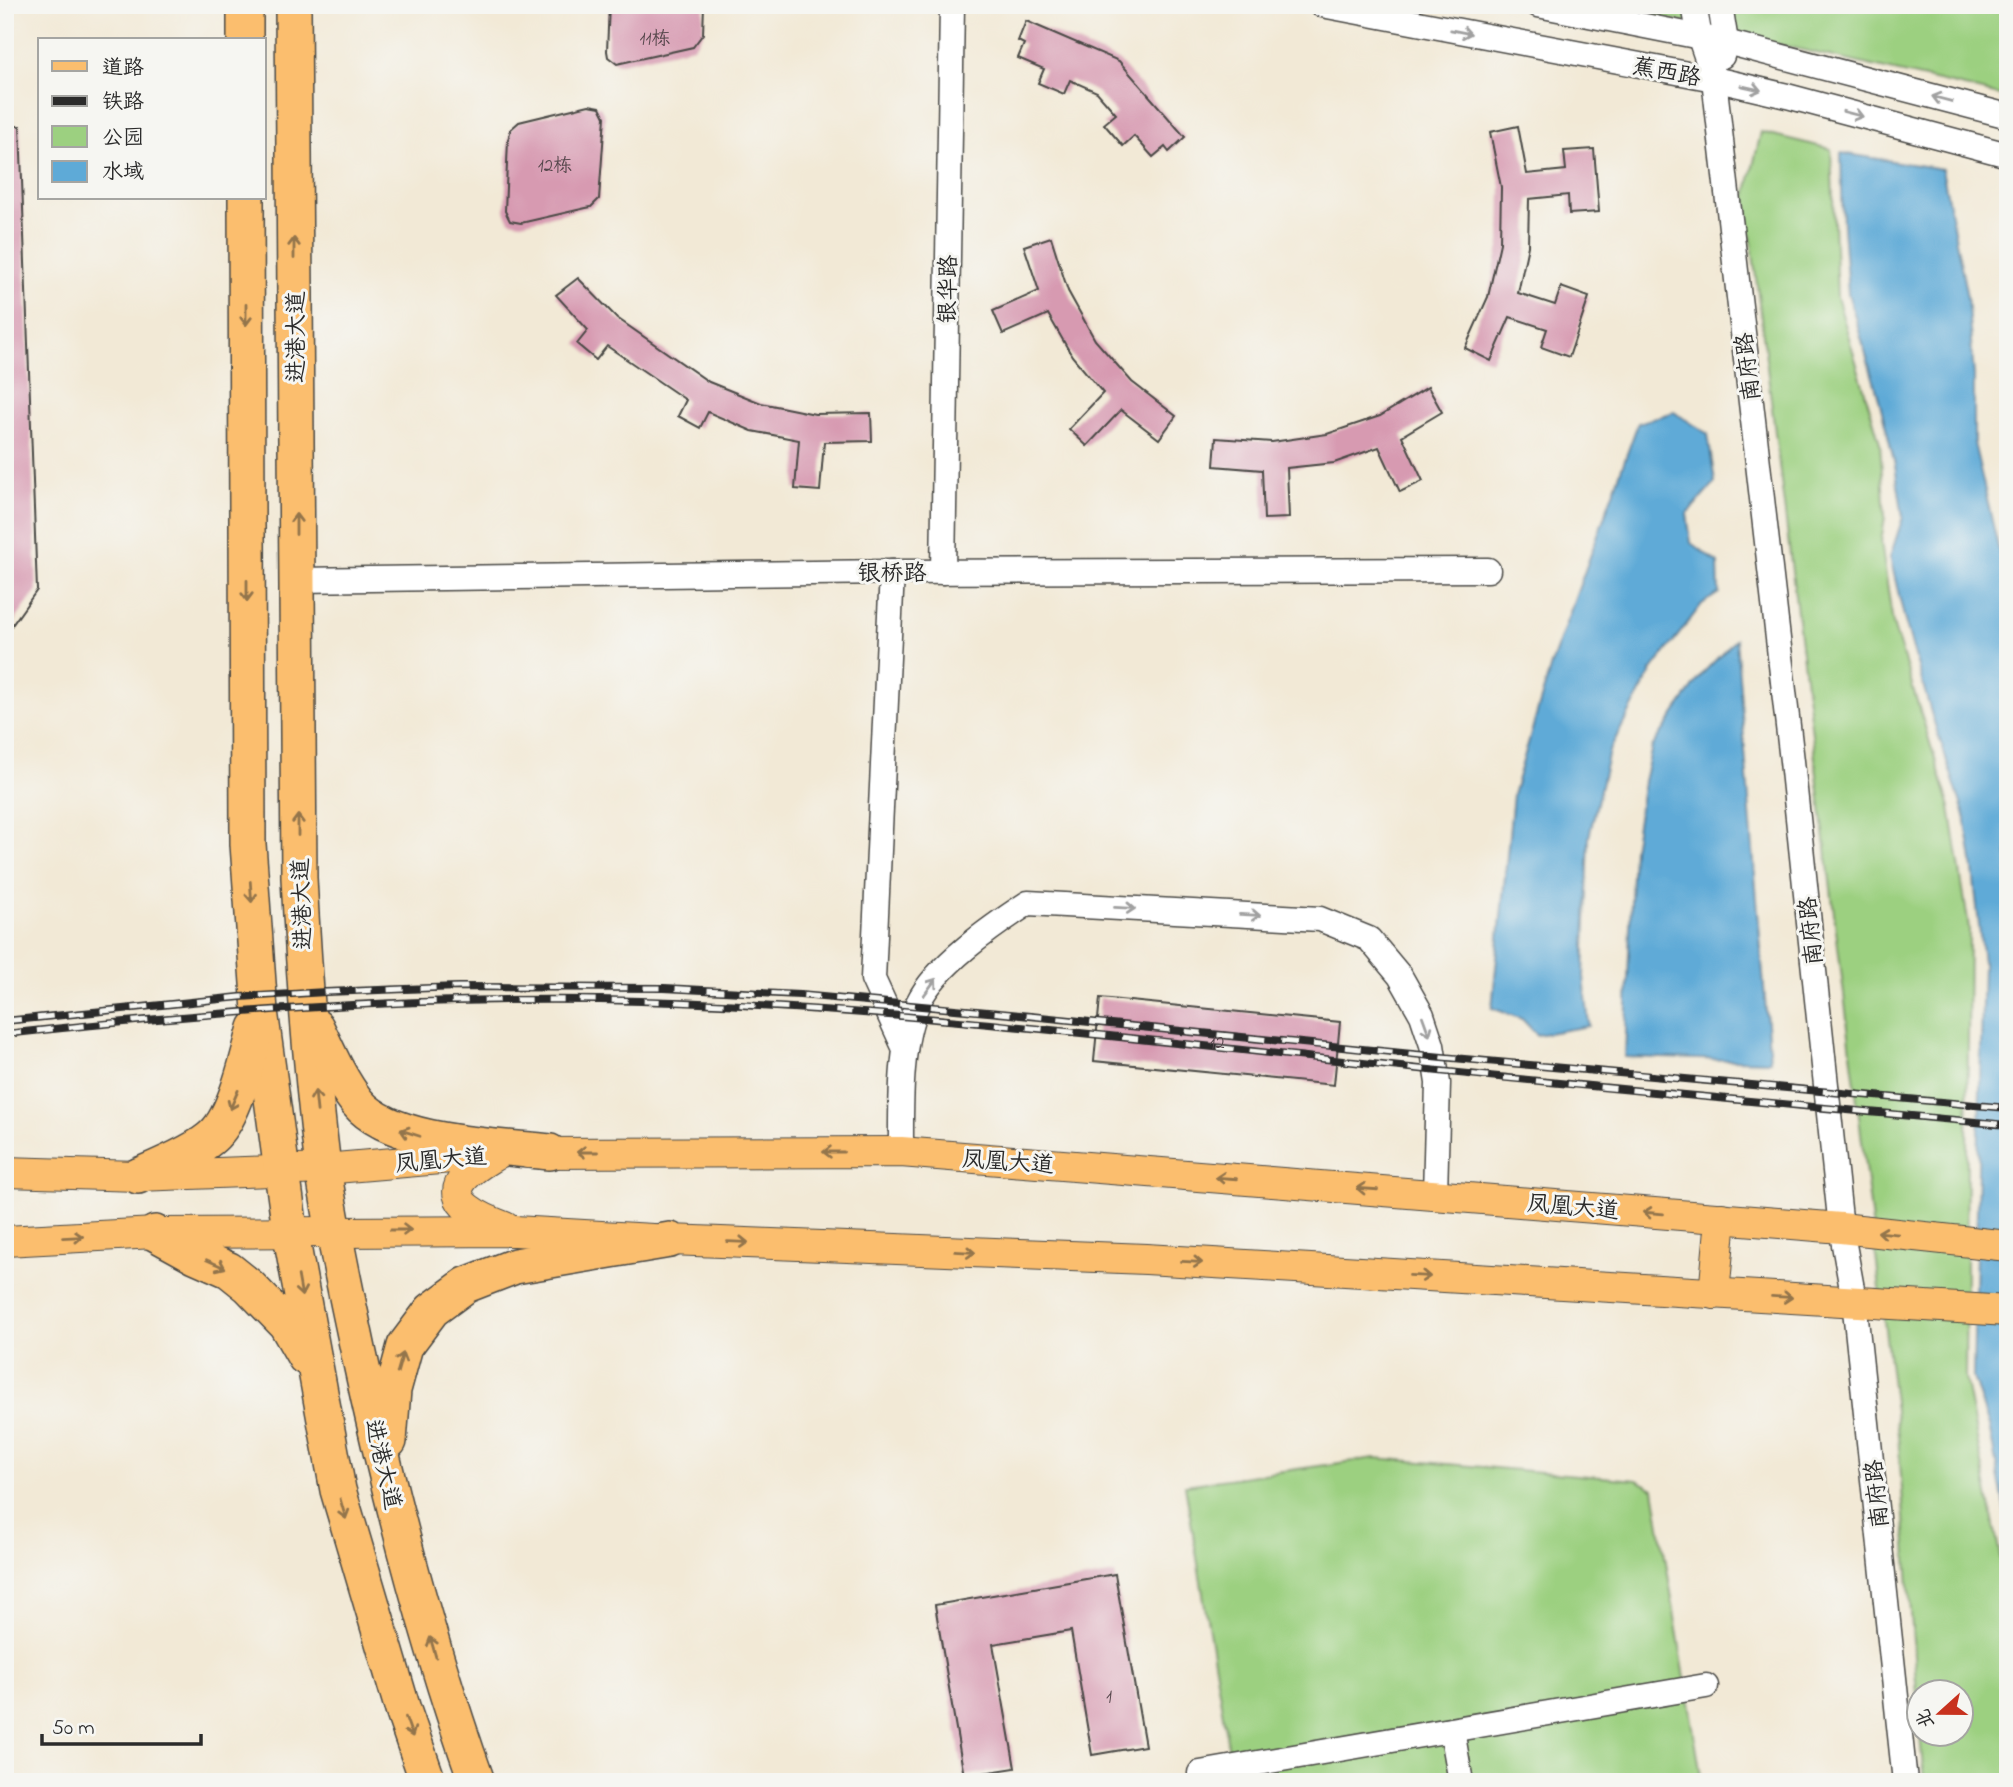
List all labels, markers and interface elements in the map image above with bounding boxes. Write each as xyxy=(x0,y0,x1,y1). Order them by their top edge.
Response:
one-way arrow xyxy=(1449,25,1472,39)
house number: 11栋 xyxy=(639,26,671,53)
legend xyxy=(38,38,266,200)
street label: 蕉西路 xyxy=(1630,51,1704,96)
text: 道路 xyxy=(102,54,144,84)
one-way arrow xyxy=(1739,82,1762,95)
text: 铁路 xyxy=(102,88,144,118)
one-way arrow xyxy=(1931,92,1954,105)
one-way arrow xyxy=(1842,108,1864,121)
text: 公园 xyxy=(102,124,144,154)
house number: 12栋 xyxy=(538,153,572,180)
text: 水域 xyxy=(102,158,144,188)
one-way arrow xyxy=(288,237,301,260)
street label: 银华路 xyxy=(932,254,967,324)
street label: 进港大道 xyxy=(281,291,314,383)
one-way arrow xyxy=(239,303,253,326)
street label: 南府路 xyxy=(1729,330,1770,403)
one-way arrow xyxy=(289,513,303,536)
street label: 银桥路 xyxy=(858,558,927,591)
one-way arrow xyxy=(240,580,254,603)
one-way arrow xyxy=(292,814,305,837)
street label: 进港大道 xyxy=(285,857,322,950)
one-way arrow xyxy=(245,881,258,903)
street label: 南府路 xyxy=(1792,895,1833,967)
one-way arrow xyxy=(1113,902,1136,915)
one-way arrow xyxy=(1238,909,1261,922)
one-way arrow xyxy=(923,978,937,997)
one-way arrow xyxy=(1420,1014,1433,1036)
house number: 12 xyxy=(1209,1030,1225,1057)
one-way arrow xyxy=(227,1088,240,1110)
one-way arrow xyxy=(309,1090,322,1113)
one-way arrow xyxy=(399,1126,421,1139)
street label: 凤凰大道 xyxy=(394,1141,488,1182)
street label: 凤凰大道 xyxy=(961,1144,1055,1183)
one-way arrow xyxy=(575,1145,598,1159)
one-way arrow xyxy=(821,1145,844,1159)
one-way arrow xyxy=(1215,1171,1238,1184)
one-way arrow xyxy=(1356,1182,1379,1195)
street label: 凤凰大道 xyxy=(1526,1188,1620,1229)
one-way arrow xyxy=(1642,1206,1665,1219)
one-way arrow xyxy=(389,1224,412,1237)
one-way arrow xyxy=(1877,1227,1899,1240)
one-way arrow xyxy=(62,1231,85,1244)
one-way arrow xyxy=(726,1236,749,1249)
one-way arrow xyxy=(953,1245,976,1258)
one-way arrow xyxy=(1181,1256,1203,1269)
one-way arrow xyxy=(204,1258,226,1271)
one-way arrow xyxy=(1408,1269,1431,1282)
one-way arrow xyxy=(293,1274,307,1297)
one-way arrow xyxy=(1770,1290,1793,1303)
one-way arrow xyxy=(395,1353,408,1375)
street label: 进港大道 xyxy=(355,1416,408,1513)
street label: 南府路 xyxy=(1858,1458,1899,1530)
one-way arrow xyxy=(338,1498,351,1520)
one-way arrow xyxy=(425,1636,438,1658)
north arrow xyxy=(1904,1678,1974,1748)
house number: 1 xyxy=(1106,1684,1112,1711)
scale bar xyxy=(42,1703,201,1747)
text: 北 xyxy=(1910,1704,1942,1732)
text: 50 m xyxy=(52,1714,95,1744)
one-way arrow xyxy=(404,1716,416,1738)

